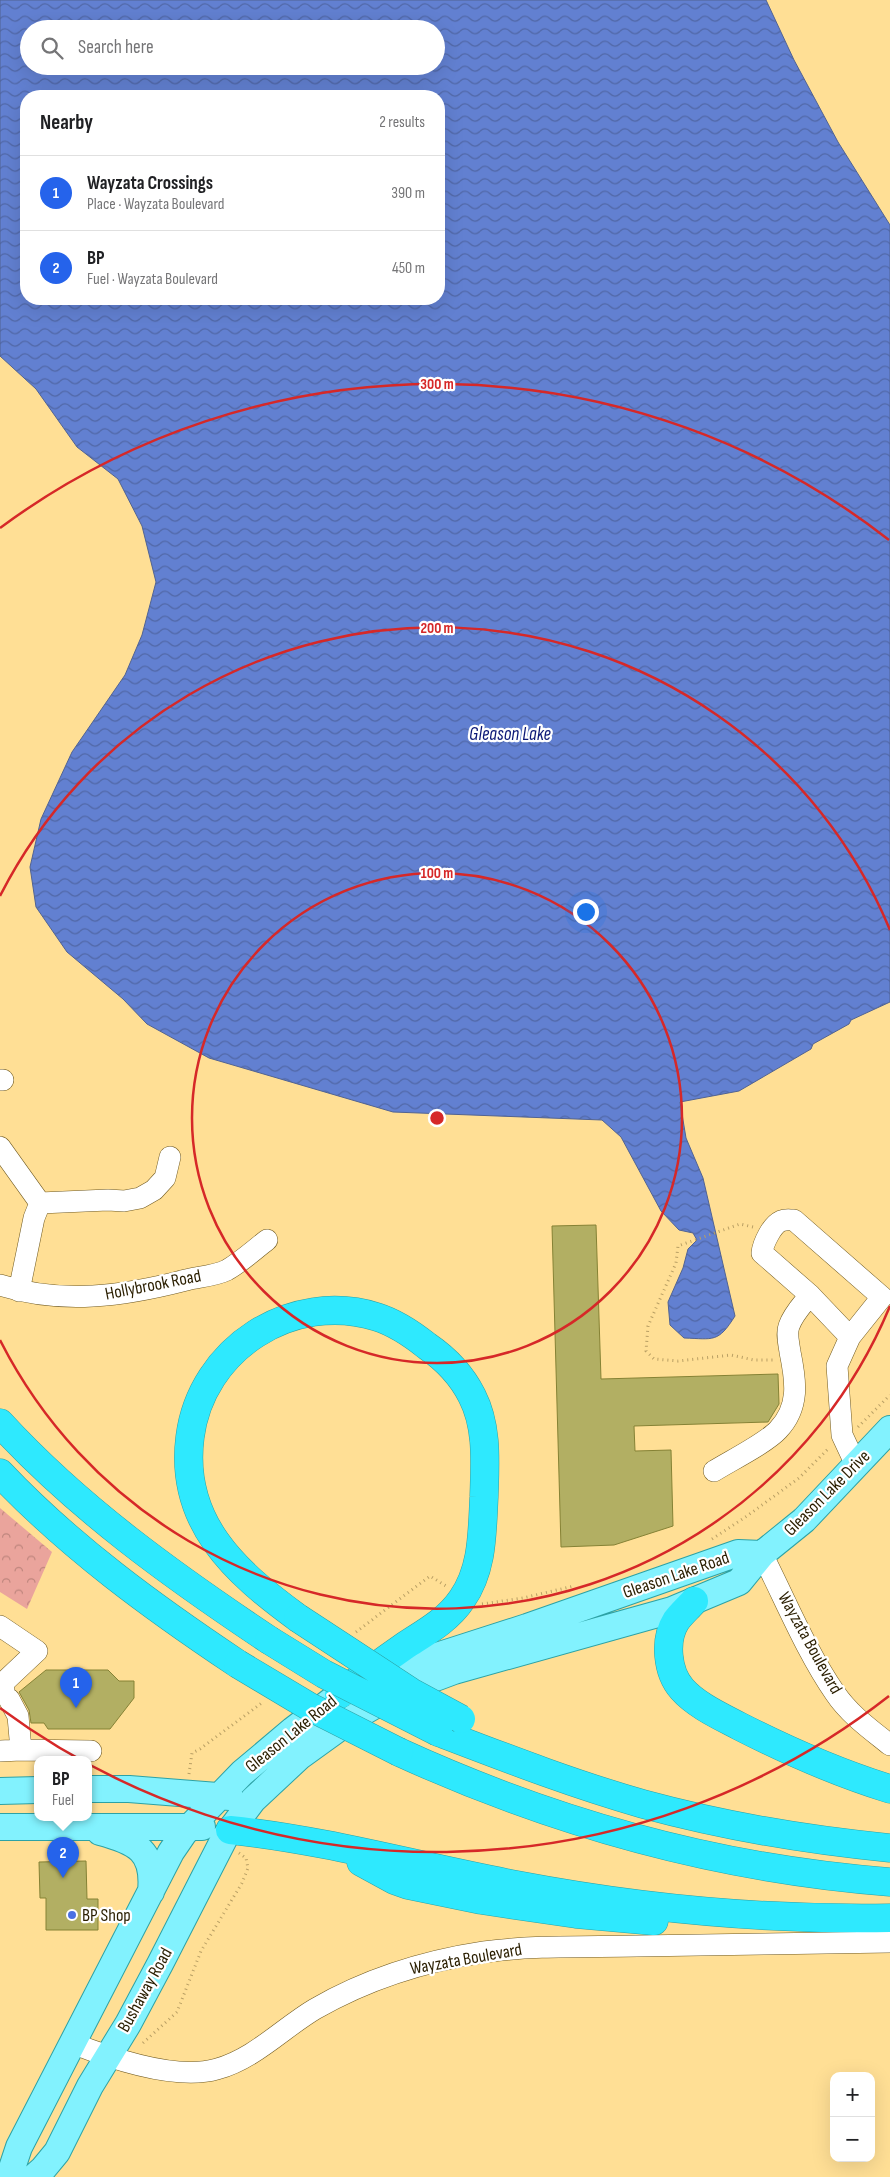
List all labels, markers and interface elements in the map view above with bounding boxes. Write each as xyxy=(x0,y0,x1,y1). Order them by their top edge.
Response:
search box xyxy=(20,20,445,75)
icon: search xyxy=(38,34,66,62)
text: Search here xyxy=(78,36,154,59)
text: Nearby xyxy=(40,110,93,135)
text: 2 results xyxy=(379,113,425,132)
text: Wayzata Crossings xyxy=(87,172,213,195)
text: 1 xyxy=(53,184,59,203)
text: 390 m xyxy=(391,184,425,203)
text: Place · Wayzata Boulevard xyxy=(87,195,225,214)
text: BP xyxy=(87,247,105,270)
text: 2 xyxy=(52,259,60,278)
text: 450 m xyxy=(392,259,425,278)
text: Fuel · Wayzata Boulevard xyxy=(87,270,218,289)
text: 300 m xyxy=(420,375,454,394)
text: 200 m xyxy=(420,619,454,638)
water label: Gleason Lake xyxy=(469,723,551,746)
text: 100 m xyxy=(421,864,453,883)
your location xyxy=(573,899,599,925)
centre of rings xyxy=(428,1109,446,1127)
street label: Hollybrook Road xyxy=(103,1265,203,1305)
street label: Gleason Lake Drive xyxy=(780,1446,874,1540)
street label: Gleason Lake Road xyxy=(620,1547,732,1603)
street label: Wayzata Boulevard xyxy=(773,1588,847,1698)
pin: 1 xyxy=(60,1667,92,1708)
street label: Gleason Lake Road xyxy=(241,1691,341,1777)
popup xyxy=(34,1756,92,1821)
text: BP xyxy=(52,1768,70,1791)
text: Fuel xyxy=(52,1791,74,1810)
pin: 2 xyxy=(47,1837,79,1878)
place label: BP Shop xyxy=(82,1905,131,1926)
marker: BP Shop xyxy=(66,1909,78,1921)
street label: Wayzata Boulevard xyxy=(408,1939,524,1979)
street label: Bushaway Road xyxy=(113,1944,177,2036)
map controls xyxy=(830,2072,875,2162)
button: + xyxy=(830,2072,875,2117)
button: − xyxy=(830,2117,875,2162)

